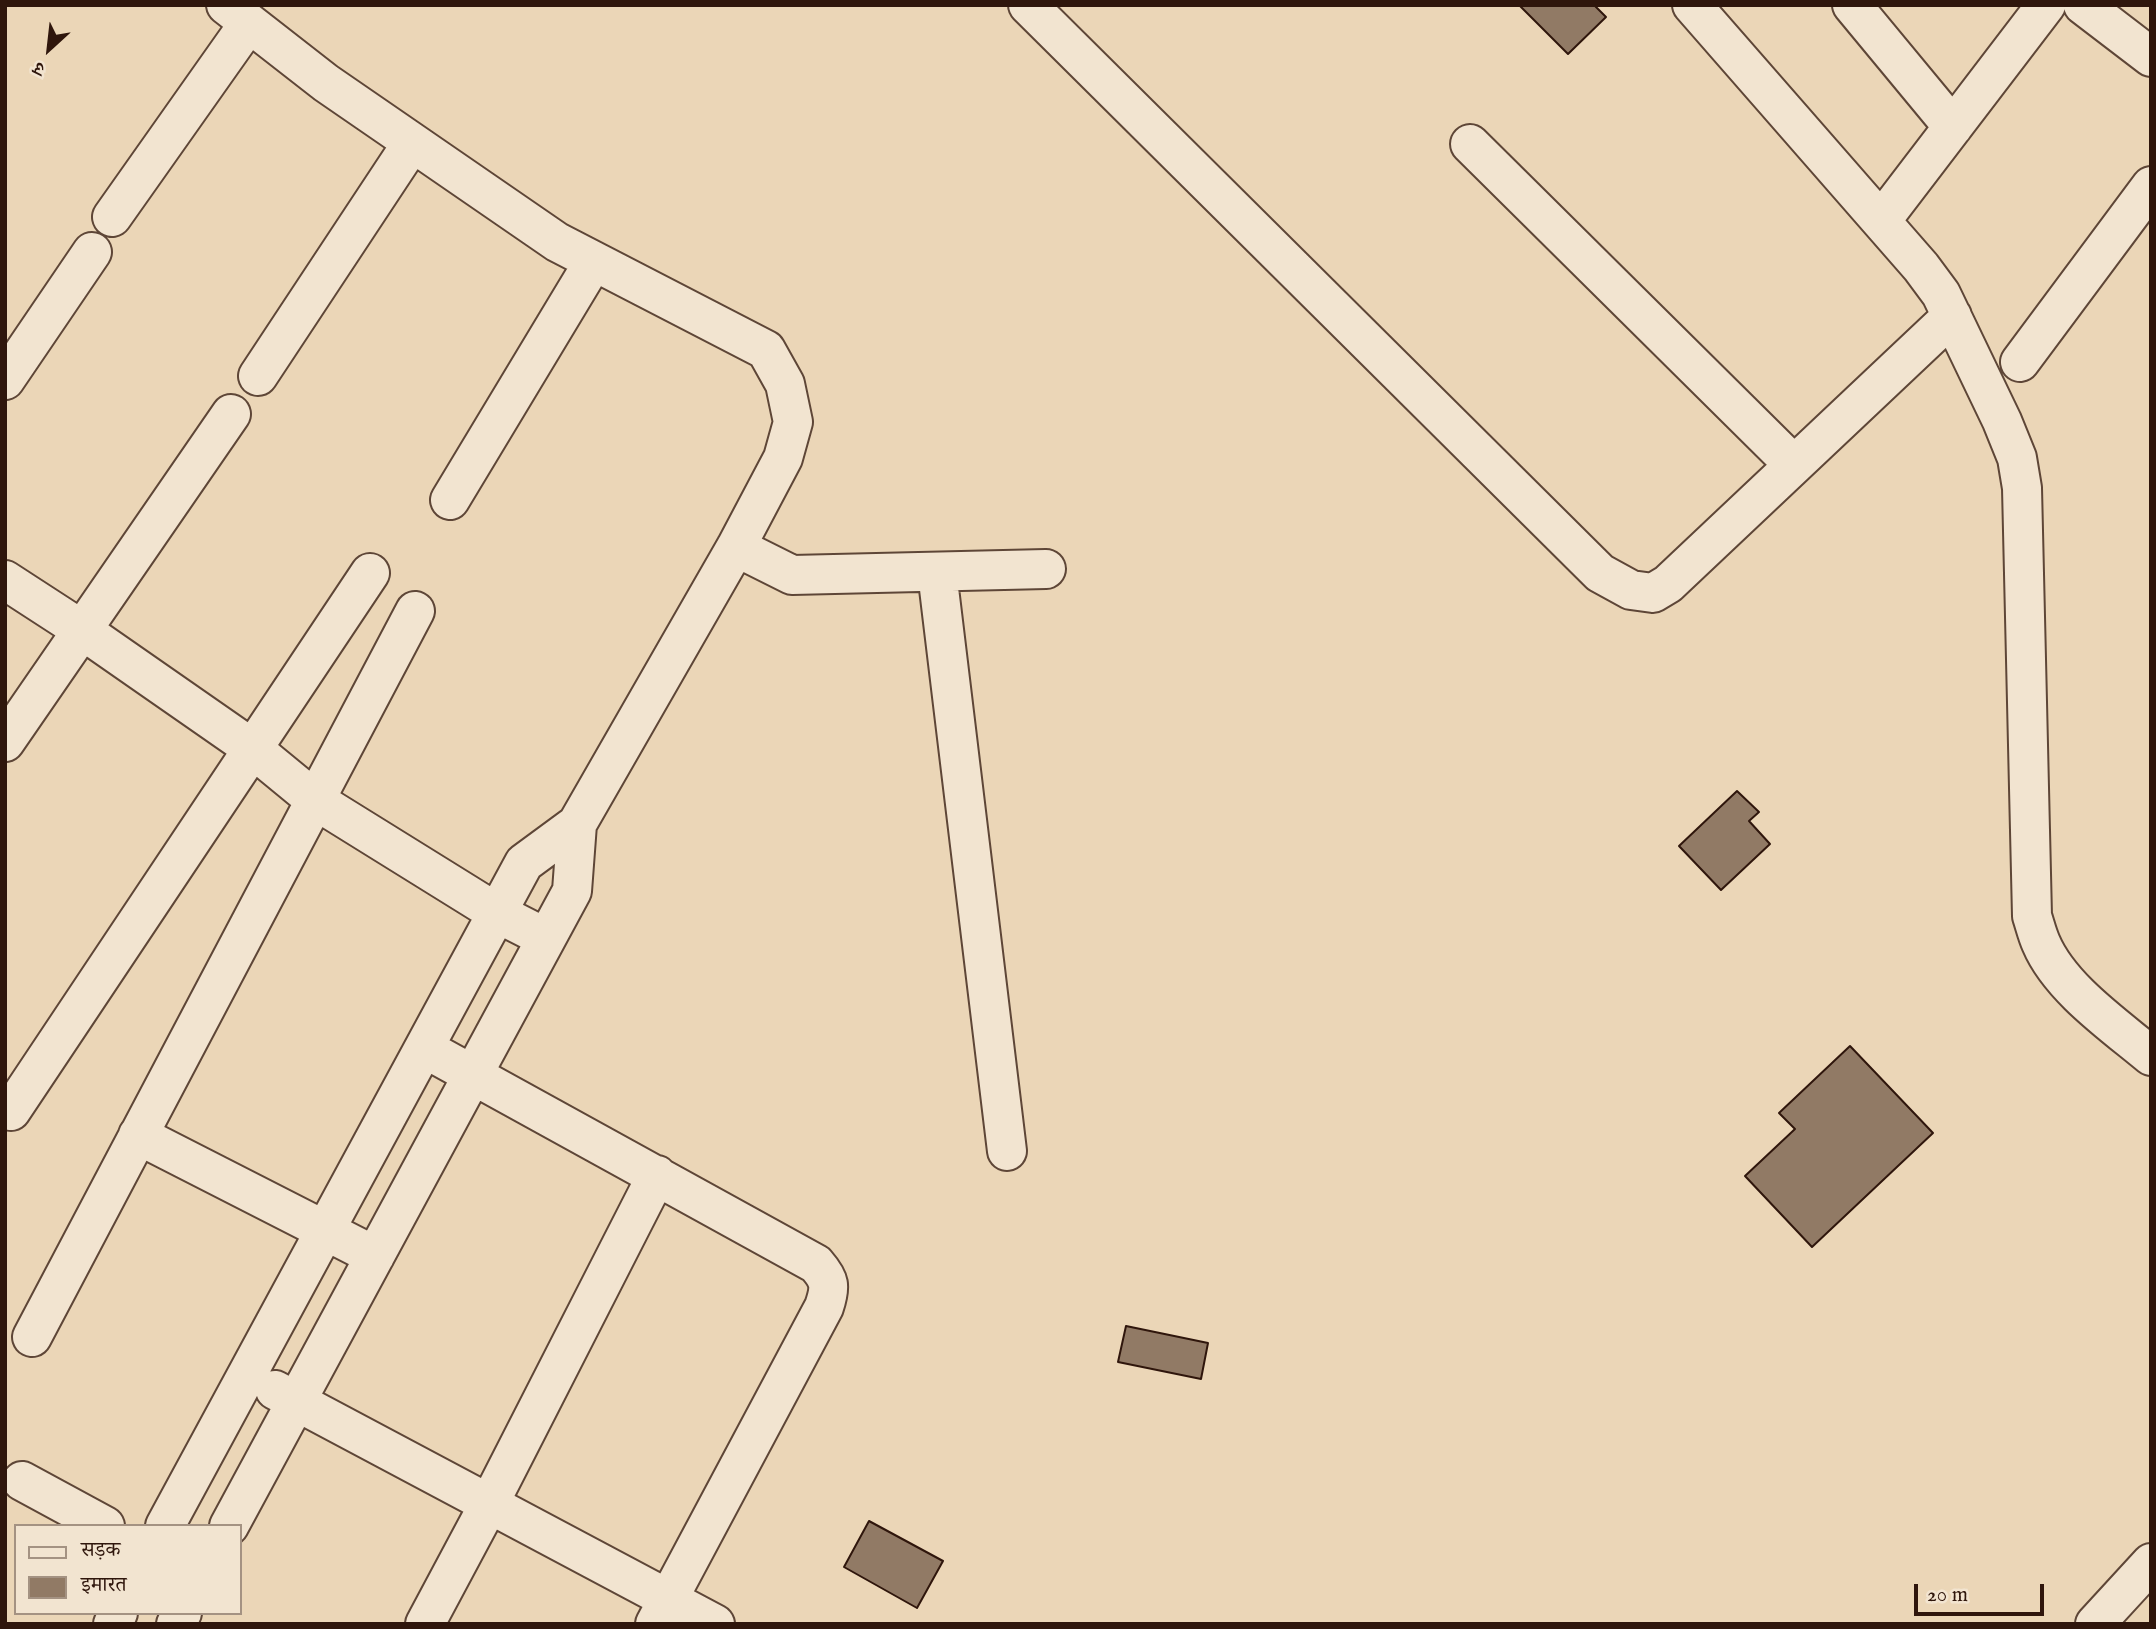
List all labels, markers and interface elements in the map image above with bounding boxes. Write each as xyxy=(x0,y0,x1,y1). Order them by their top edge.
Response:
north arrow xyxy=(14,14,84,84)
text: उ xyxy=(30,55,49,81)
legend xyxy=(14,1524,242,1615)
text: सड़क xyxy=(81,1537,120,1564)
scale bar xyxy=(1918,1570,2048,1614)
text: इमारत xyxy=(81,1572,127,1599)
text: 20 m xyxy=(1927,1582,1968,1609)

